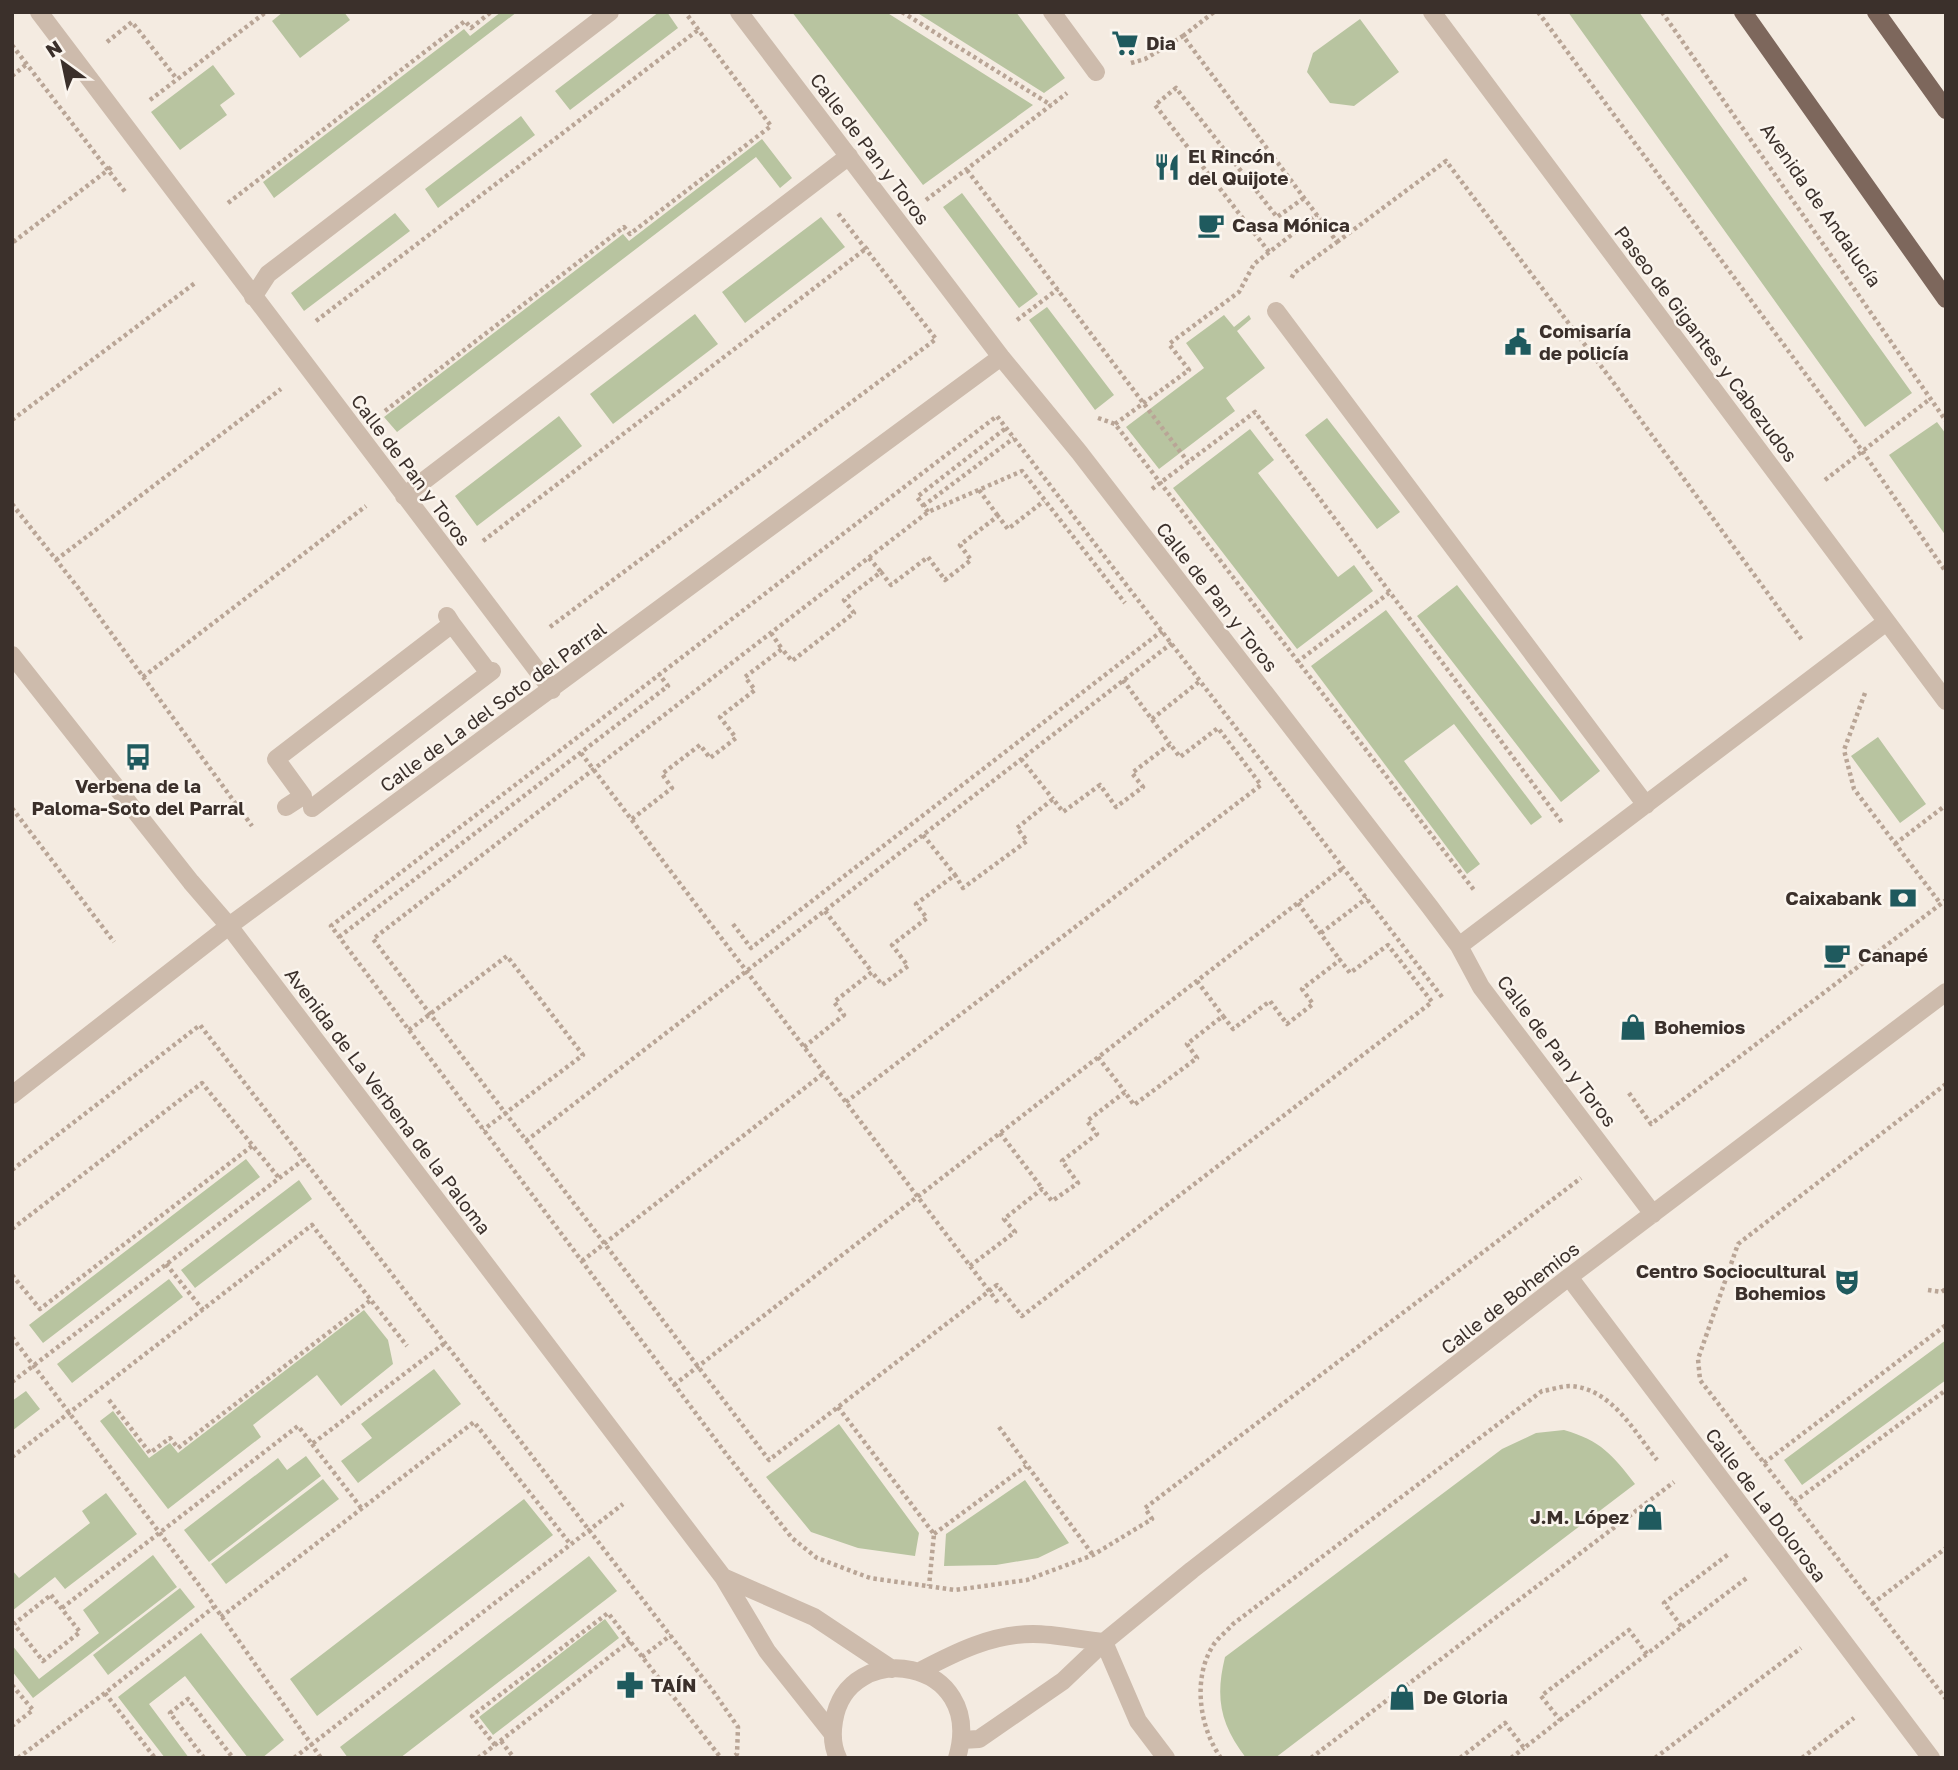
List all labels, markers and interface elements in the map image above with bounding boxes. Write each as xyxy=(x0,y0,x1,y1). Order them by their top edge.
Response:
north arrow xyxy=(28,28,98,98)
supermarket icon: Dia xyxy=(1110,28,1140,58)
place label: Dia xyxy=(1146,31,1176,54)
text: N xyxy=(41,35,66,62)
street label: Calle de Pan y Toros xyxy=(806,68,935,229)
street label: Avenida de Andalucía xyxy=(1756,118,1887,291)
place label: El Rincón del Quijote xyxy=(1188,144,1288,189)
restaurant icon: El Rincón del Quijote xyxy=(1152,152,1182,182)
cafe icon: Casa Mónica xyxy=(1196,210,1226,240)
place label: Casa Mónica xyxy=(1232,213,1350,236)
street label: Paseo de Gigantes y Cabezudos xyxy=(1610,221,1803,466)
place label: Comisaría de policía xyxy=(1539,319,1631,364)
public building icon: Comisaría de policía xyxy=(1503,327,1533,357)
street label: Calle de Pan y Toros xyxy=(347,389,476,550)
street label: Calle de Pan y Toros xyxy=(1152,517,1283,676)
street label: Calle de La del Soto del Parral xyxy=(375,617,610,796)
bus stop icon: Verbena de la Paloma-Soto del Parral xyxy=(123,742,153,772)
place label: Verbena de la Paloma-Soto del Parral xyxy=(31,774,245,819)
bank icon: Caixabank xyxy=(1888,883,1918,913)
place label: Caixabank xyxy=(1785,886,1882,909)
cafe icon: Canapé xyxy=(1822,940,1852,970)
place label: Canapé xyxy=(1858,943,1928,966)
street label: Avenida de La Verbena de la Paloma xyxy=(281,963,496,1238)
street label: Calle de Pan y Toros xyxy=(1493,970,1622,1131)
shop icon: Bohemios xyxy=(1618,1012,1648,1042)
place label: Bohemios xyxy=(1654,1015,1746,1038)
street label: Calle de Bohemios xyxy=(1436,1237,1583,1359)
place label: Centro Sociocultural Bohemios xyxy=(1636,1259,1826,1304)
theatre icon: Centro Sociocultural Bohemios xyxy=(1832,1267,1862,1297)
street label: Calle de La Dolorosa xyxy=(1701,1423,1832,1586)
shop icon: J.M. López xyxy=(1635,1502,1665,1532)
place label: J.M. López xyxy=(1530,1505,1629,1528)
pharmacy icon: TAÍN xyxy=(615,1670,645,1700)
place label: TAÍN xyxy=(651,1673,696,1696)
shop icon: De Gloria xyxy=(1387,1682,1417,1712)
place label: De Gloria xyxy=(1423,1685,1508,1708)

